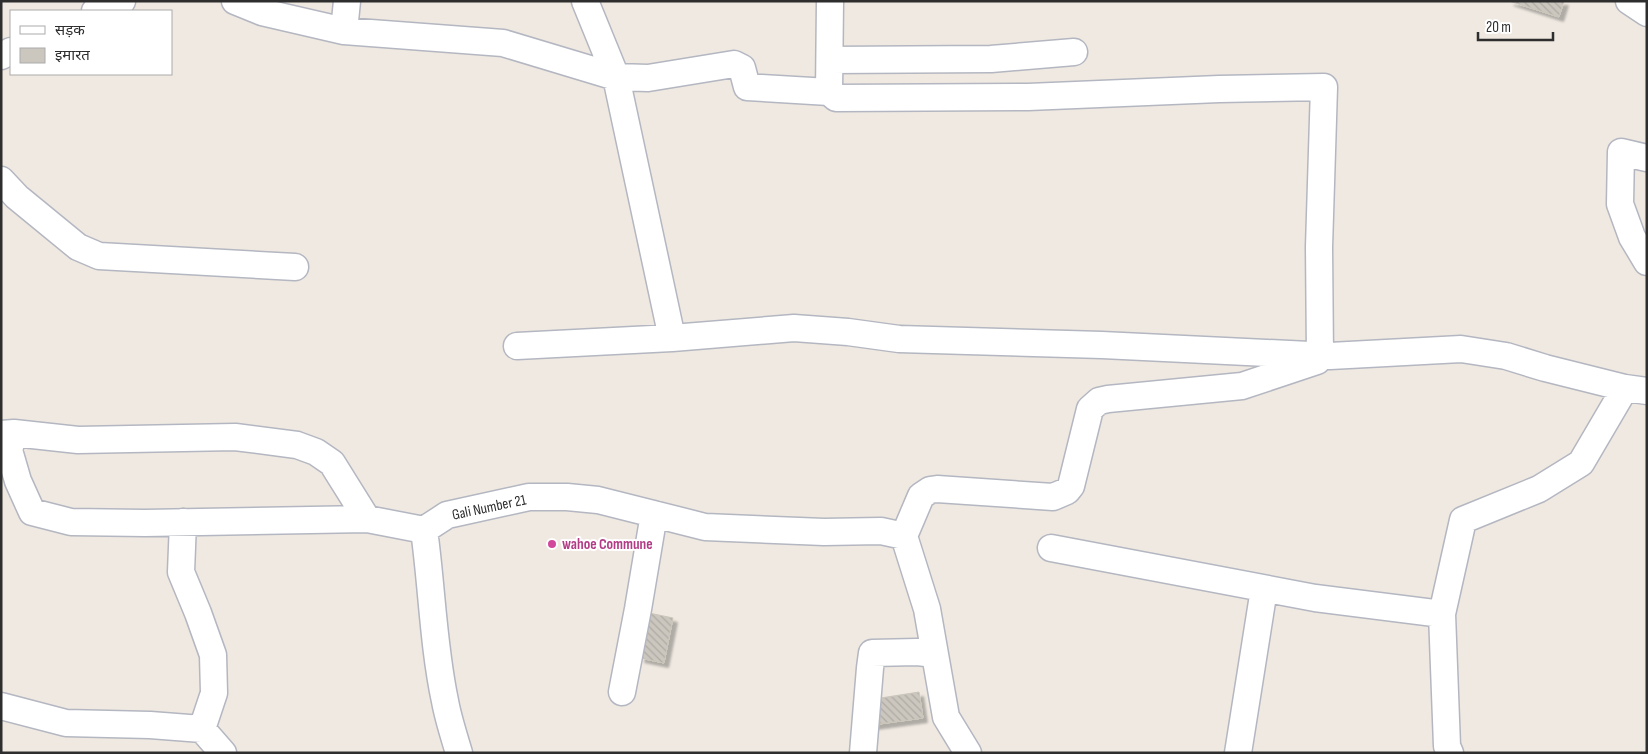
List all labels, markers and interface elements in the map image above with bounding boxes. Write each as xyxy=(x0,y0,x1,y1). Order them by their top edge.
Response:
legend xyxy=(10,10,172,75)
scale bar xyxy=(1478,10,1553,42)
text: 20 m xyxy=(1486,18,1511,37)
text: सड़क xyxy=(55,21,85,40)
text: इमारत xyxy=(55,46,90,65)
street label: Gali Number 21 xyxy=(450,490,529,525)
place label: wahoe Commune xyxy=(562,535,653,554)
marker: wahoe Commune xyxy=(546,538,558,550)

